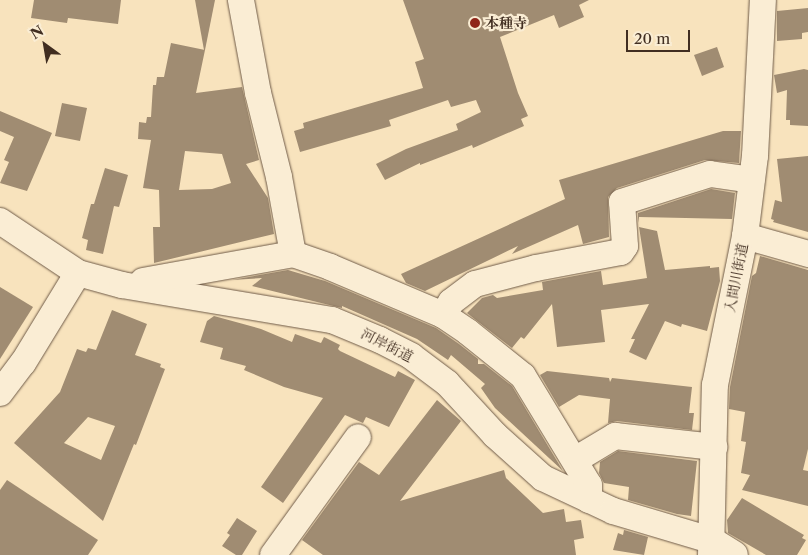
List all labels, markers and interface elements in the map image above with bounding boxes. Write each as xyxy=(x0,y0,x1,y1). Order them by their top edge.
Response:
place label: 本種寺 xyxy=(485,15,527,31)
marker: 本種寺 xyxy=(469,17,481,29)
north arrow xyxy=(20,20,70,70)
scale bar xyxy=(628,20,692,52)
text: N xyxy=(27,21,47,43)
text: 20 m xyxy=(634,29,670,48)
street label: 入間川街道 xyxy=(721,242,751,314)
street label: 河岸街道 xyxy=(358,325,416,365)

